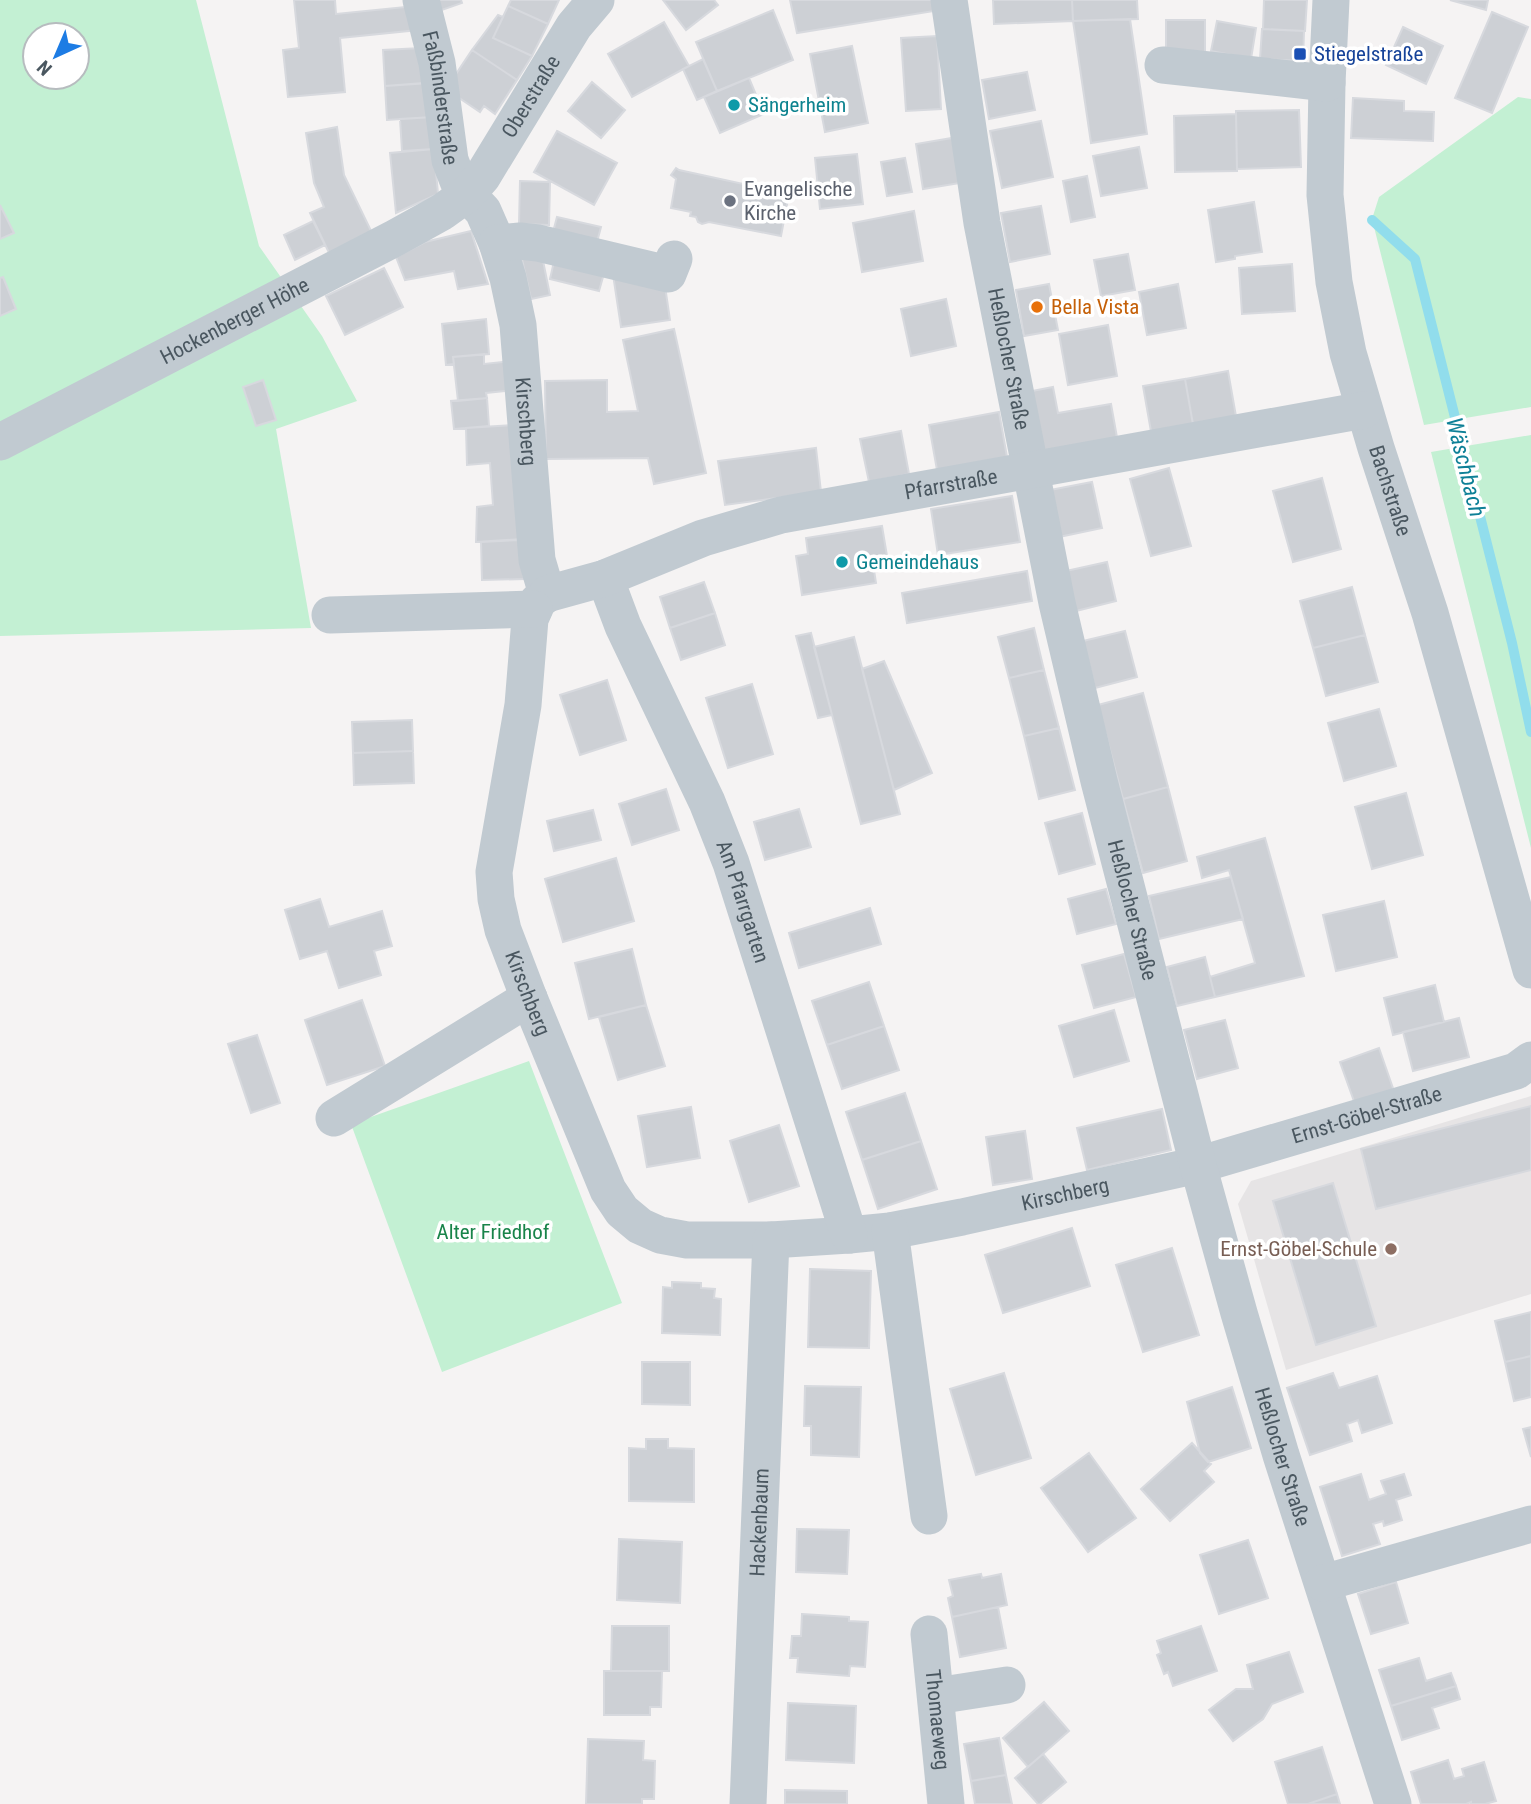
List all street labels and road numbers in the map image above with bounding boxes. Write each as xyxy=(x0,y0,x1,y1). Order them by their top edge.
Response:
street label: Faßbinderstraße xyxy=(417,28,463,167)
street label: Oberstraße xyxy=(497,51,565,142)
street label: Hockenberger Höhe xyxy=(156,272,313,369)
street label: Heßlocher Straße xyxy=(983,286,1035,432)
street label: Kirschberg xyxy=(510,376,541,467)
street label: Bachstraße xyxy=(1364,442,1416,539)
street label: Pfarrstraße xyxy=(903,464,999,505)
street label: Am Pfarrgarten xyxy=(711,837,774,966)
street label: Heßlocher Straße xyxy=(1103,837,1162,983)
street label: Kirschberg xyxy=(500,948,555,1039)
street label: Ernst-Göbel-Straße xyxy=(1289,1082,1445,1149)
street label: Kirschberg xyxy=(1019,1173,1111,1216)
street label: Heßlocher Straße xyxy=(1250,1385,1315,1529)
street label: Hackenbaum xyxy=(745,1468,774,1577)
street label: Thomaeweg xyxy=(921,1668,955,1771)

